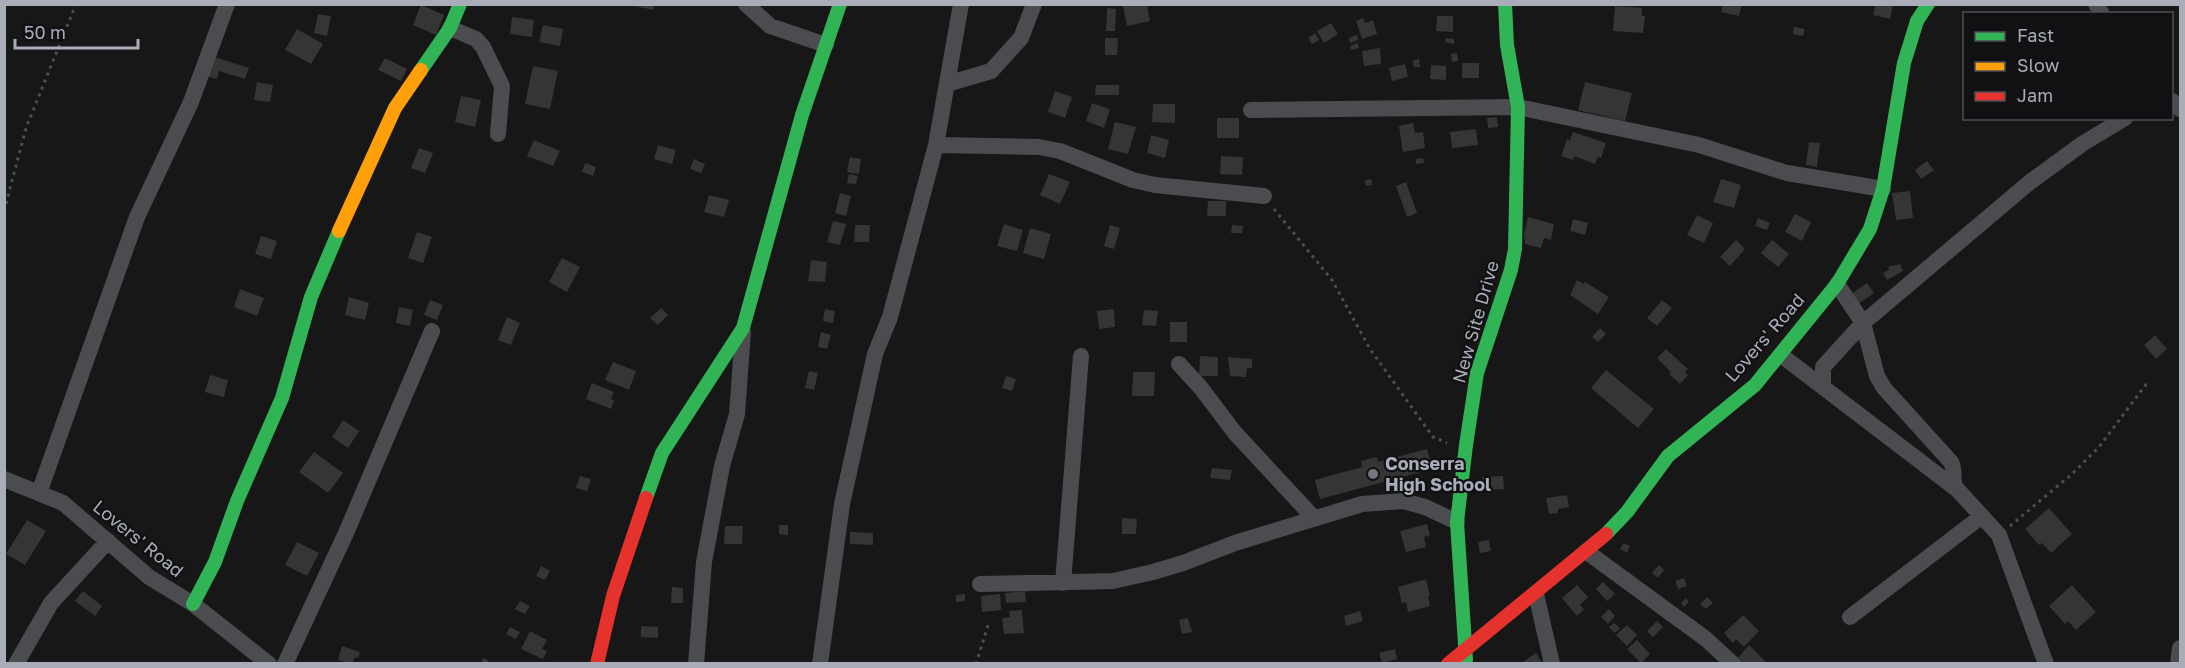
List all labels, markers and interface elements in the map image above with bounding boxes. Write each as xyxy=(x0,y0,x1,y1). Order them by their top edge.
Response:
scale bar xyxy=(15,12,138,50)
legend xyxy=(1963,12,2173,120)
text: 50 m xyxy=(24,21,66,43)
text: Fast xyxy=(2017,24,2054,46)
text: Slow xyxy=(2017,54,2060,76)
text: Jam xyxy=(2017,84,2053,106)
street label: New Site Drive xyxy=(1447,258,1503,385)
street label: Lovers' Road xyxy=(1720,289,1809,386)
place label: Conserra High School xyxy=(1385,452,1491,495)
marker: Conserra High School xyxy=(1366,467,1380,481)
street label: Lovers' Road xyxy=(89,495,188,581)

